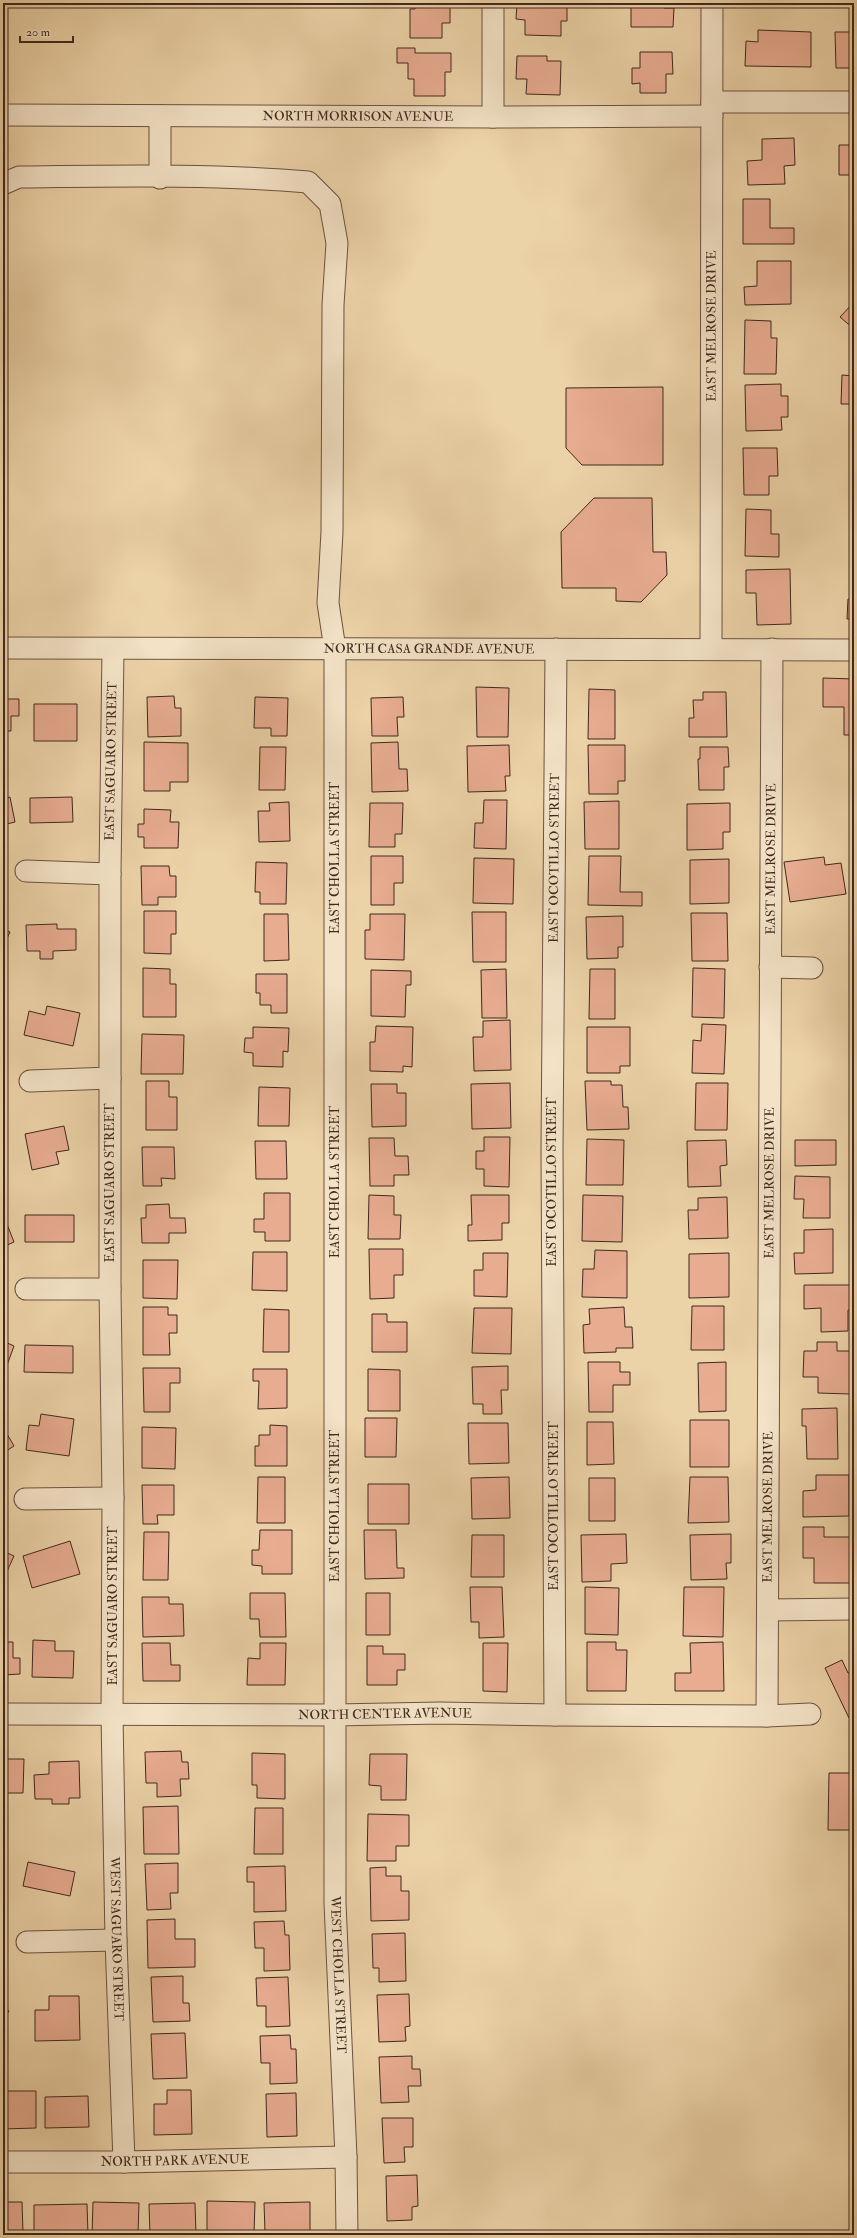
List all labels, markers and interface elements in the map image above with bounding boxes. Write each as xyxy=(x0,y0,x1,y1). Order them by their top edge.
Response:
scale bar xyxy=(20,18,73,44)
text: 20 m xyxy=(26,25,51,40)
street label: NORTH MORRISON AVENUE xyxy=(263,108,453,125)
street label: EAST MELROSE DRIVE xyxy=(703,250,720,402)
street label: NORTH CASA GRANDE AVENUE xyxy=(324,641,534,657)
street label: EAST SAGUARO STREET xyxy=(102,681,120,841)
street label: EAST OCOTILLO STREET xyxy=(546,773,563,943)
street label: EAST CHOLLA STREET xyxy=(327,781,343,934)
street label: EAST MELROSE DRIVE xyxy=(763,783,779,935)
street label: EAST OCOTILLO STREET xyxy=(544,1097,560,1267)
street label: EAST SAGUARO STREET xyxy=(102,1103,118,1263)
street label: EAST CHOLLA STREET xyxy=(327,1105,343,1258)
street label: EAST MELROSE DRIVE xyxy=(761,1107,778,1259)
street label: EAST OCOTILLO STREET xyxy=(546,1421,562,1591)
street label: EAST CHOLLA STREET xyxy=(327,1429,343,1582)
street label: EAST MELROSE DRIVE xyxy=(760,1431,776,1583)
street label: EAST SAGUARO STREET xyxy=(105,1526,121,1686)
street label: NORTH CENTER AVENUE xyxy=(298,1705,472,1723)
street label: WEST SAGUARO STREET xyxy=(107,1856,127,2022)
street label: WEST CHOLLA STREET xyxy=(327,1895,350,2054)
street label: NORTH PARK AVENUE xyxy=(101,2151,249,2170)

